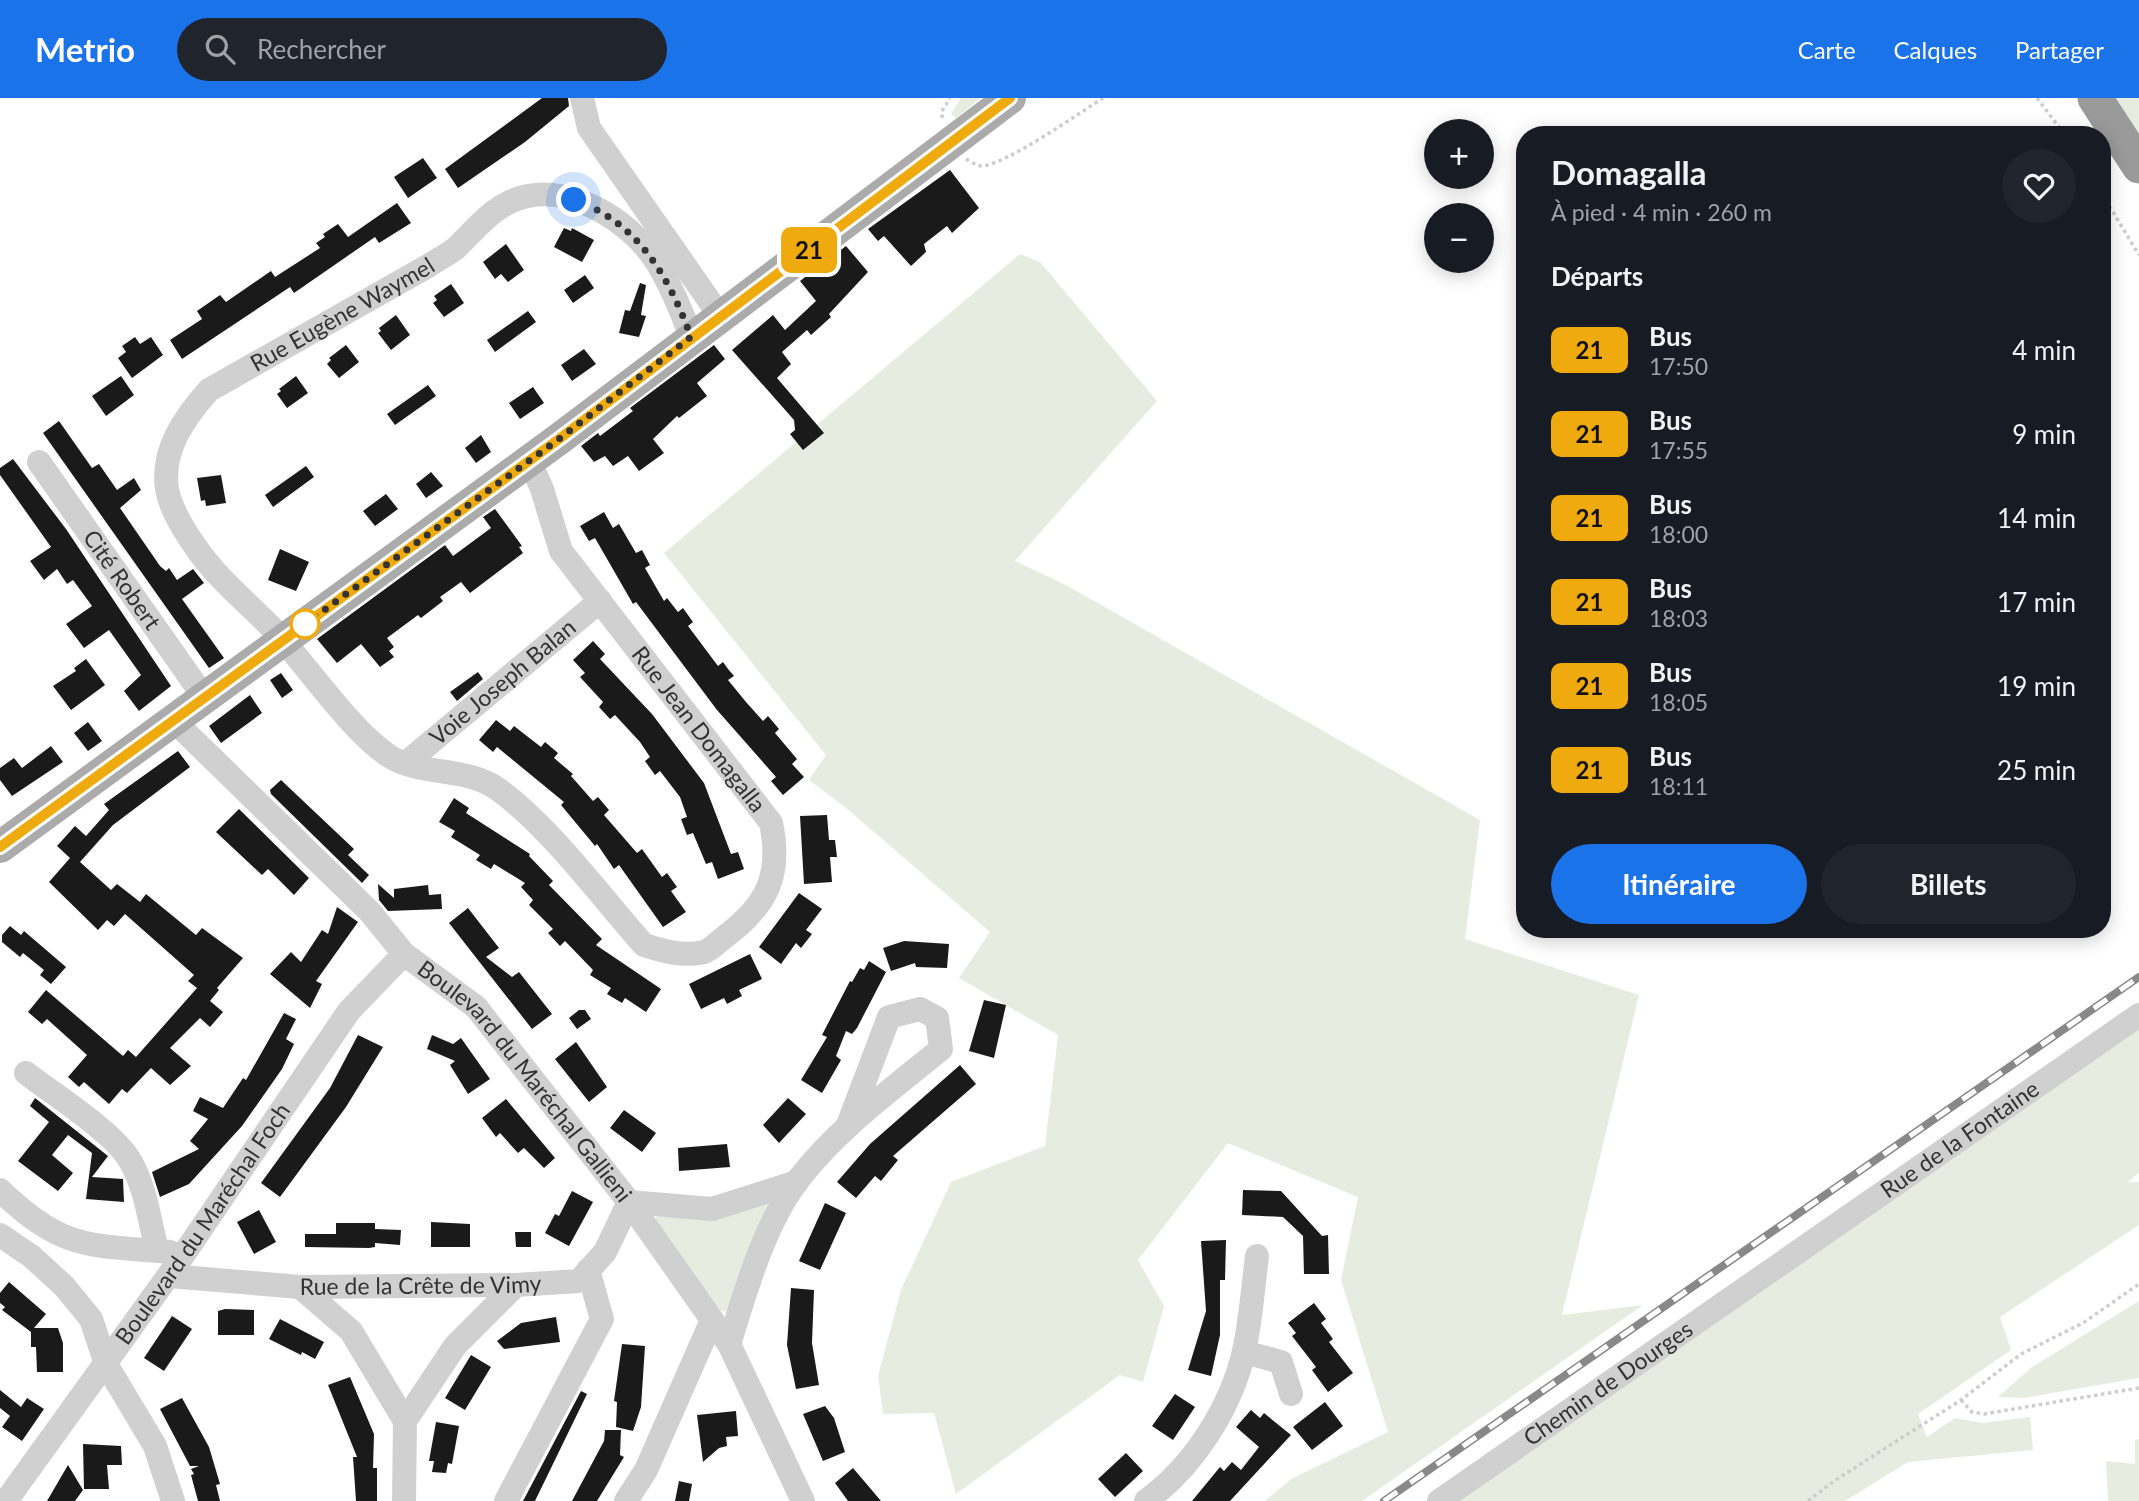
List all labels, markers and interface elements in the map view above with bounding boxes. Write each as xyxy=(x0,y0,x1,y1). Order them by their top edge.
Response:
search box xyxy=(177,18,667,81)
text: Metrio xyxy=(35,29,135,69)
icon: search xyxy=(201,30,239,68)
text: Rechercher xyxy=(257,33,386,65)
text: Carte xyxy=(1798,35,1856,64)
text: Calques xyxy=(1894,35,1977,64)
text: Partager xyxy=(2015,35,2104,64)
map controls xyxy=(1424,119,1494,273)
button: + xyxy=(1424,119,1494,189)
button: heart xyxy=(2002,149,2076,223)
text: Domagalla xyxy=(1551,152,1707,192)
your location xyxy=(556,182,591,217)
text: À pied · 4 min · 260 m xyxy=(1551,198,1772,226)
button: − xyxy=(1424,203,1494,273)
line badge: 21 xyxy=(778,227,840,273)
text: 21 xyxy=(795,235,823,264)
street label: Rue Eugène Waymel xyxy=(245,251,439,377)
text: Départs xyxy=(1551,260,1643,292)
text: Bus xyxy=(1649,320,1692,352)
text: 4 min xyxy=(2012,334,2076,366)
text: 21 xyxy=(1576,335,1603,364)
text: 17:50 xyxy=(1649,352,1708,380)
text: Bus xyxy=(1649,404,1692,436)
text: 9 min xyxy=(2012,418,2076,450)
text: 21 xyxy=(1576,419,1603,448)
text: 17:55 xyxy=(1649,436,1708,464)
text: Bus xyxy=(1649,488,1692,520)
text: 14 min xyxy=(1997,502,2076,534)
text: 21 xyxy=(1576,503,1603,532)
text: 18:00 xyxy=(1649,520,1708,548)
street label: Cité Robert xyxy=(78,524,168,635)
text: Bus xyxy=(1649,572,1692,604)
text: 17 min xyxy=(1997,586,2076,618)
text: 21 xyxy=(1576,587,1603,616)
text: 18:03 xyxy=(1649,604,1708,632)
unlabelled marker xyxy=(290,609,320,639)
street label: Voie Joseph Balan xyxy=(423,612,581,750)
street label: Rue Jean Domagalla xyxy=(627,640,772,817)
text: Bus xyxy=(1649,656,1692,688)
text: 19 min xyxy=(1997,670,2076,702)
text: 21 xyxy=(1576,671,1603,700)
text: 18:05 xyxy=(1649,688,1708,716)
text: Bus xyxy=(1649,740,1692,772)
text: 25 min xyxy=(1997,754,2076,786)
text: 21 xyxy=(1576,755,1603,784)
text: 18:11 xyxy=(1649,772,1708,800)
button: Itinéraire xyxy=(1551,844,1807,924)
button: Billets xyxy=(1821,844,2076,924)
street label: Boulevard du Maréchal Gallieni xyxy=(412,954,639,1207)
street label: Rue de la Fontaine xyxy=(1875,1074,2044,1203)
street label: Boulevard du Maréchal Foch xyxy=(109,1097,295,1349)
street label: Rue de la Crête de Vimy xyxy=(300,1268,542,1300)
street label: Chemin de Dourges xyxy=(1518,1314,1698,1451)

